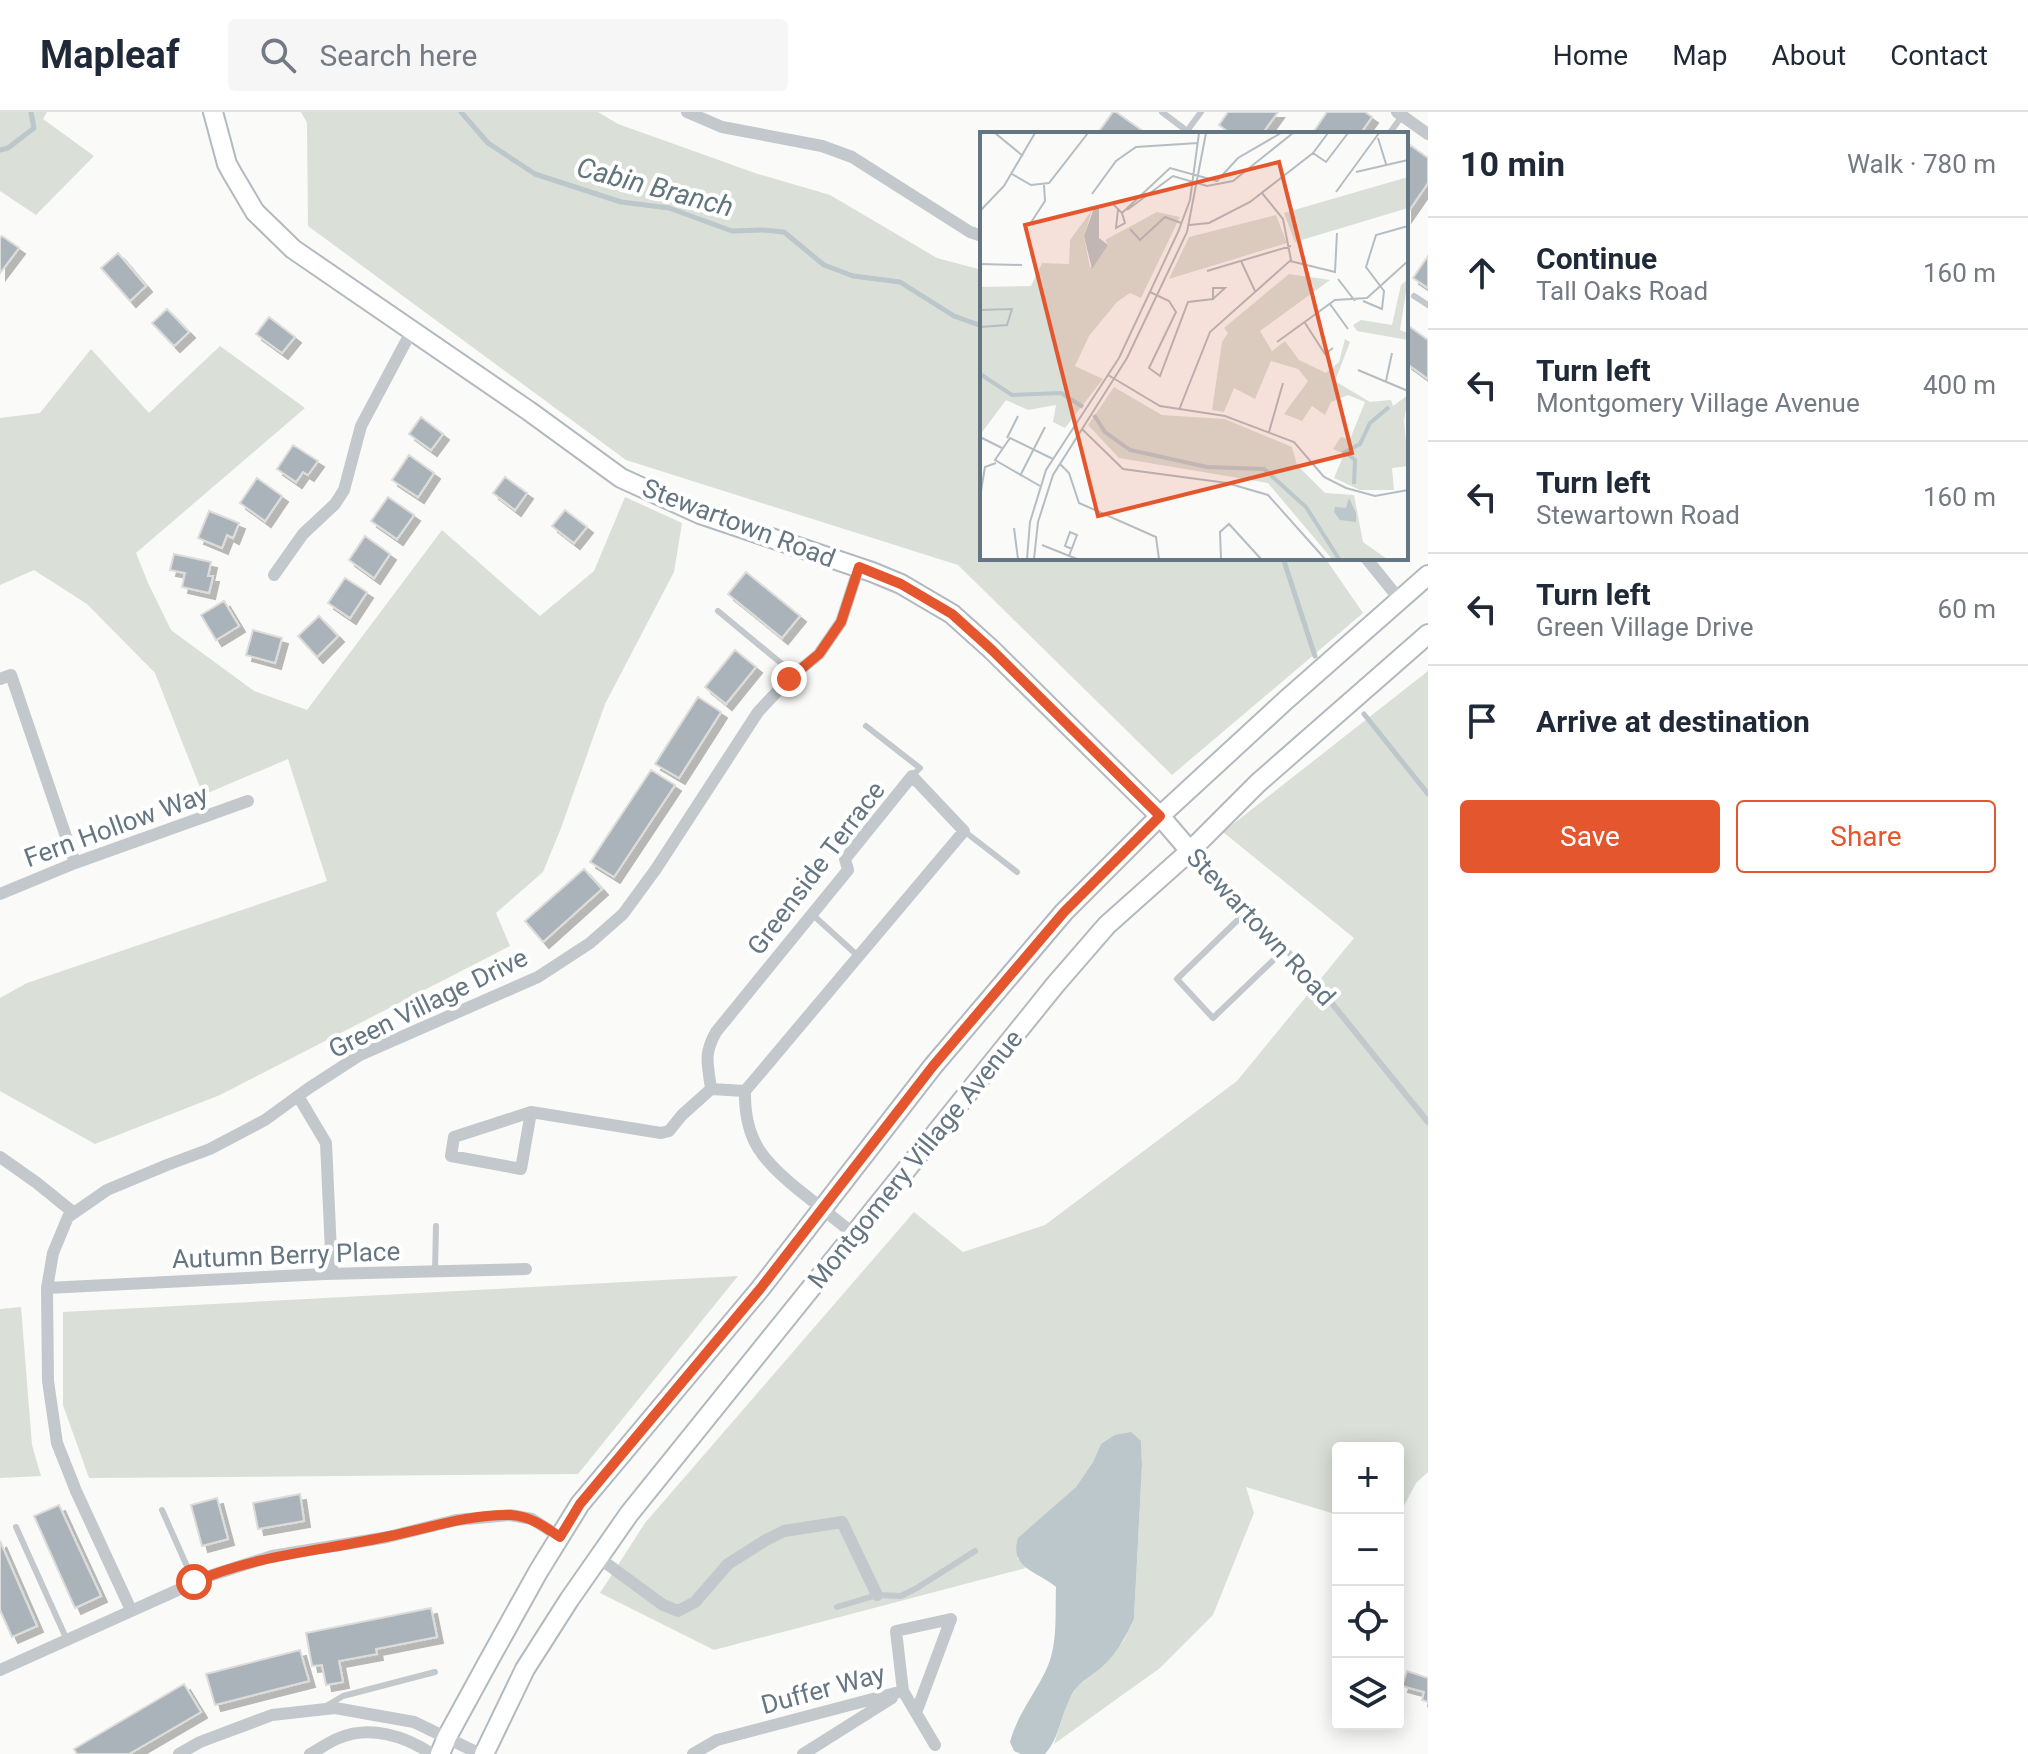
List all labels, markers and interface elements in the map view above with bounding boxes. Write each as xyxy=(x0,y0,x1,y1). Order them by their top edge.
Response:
search box xyxy=(228,19,788,91)
text: Mapleaf xyxy=(40,33,180,77)
icon: search xyxy=(256,33,300,77)
text: Search here xyxy=(320,38,477,73)
text: Home xyxy=(1553,39,1628,72)
text: Map xyxy=(1672,39,1728,72)
text: About xyxy=(1772,39,1846,72)
text: Contact xyxy=(1890,39,1988,72)
inset map xyxy=(980,132,1408,560)
text: 10 min xyxy=(1460,144,1565,184)
text: Walk · 780 m xyxy=(1847,149,1996,179)
water label: Cabin Branch xyxy=(573,150,737,224)
text: Continue xyxy=(1536,241,1657,276)
icon: ahead xyxy=(1460,251,1504,295)
text: 160 m xyxy=(1923,258,1996,288)
text: Tall Oaks Road xyxy=(1536,276,1708,306)
text: Turn left xyxy=(1536,353,1651,388)
icon: left xyxy=(1460,363,1504,407)
text: 400 m xyxy=(1923,370,1996,400)
text: Montgomery Village Avenue xyxy=(1536,388,1860,418)
text: Turn left xyxy=(1536,465,1651,500)
street label: Stewartown Road xyxy=(638,472,840,574)
icon: left xyxy=(1460,475,1504,519)
text: 160 m xyxy=(1923,482,1996,512)
text: Stewartown Road xyxy=(1536,500,1740,530)
text: Turn left xyxy=(1536,577,1651,612)
icon: left xyxy=(1460,587,1504,631)
text: 60 m xyxy=(1938,594,1996,624)
text: Green Village Drive xyxy=(1536,612,1754,642)
route end xyxy=(771,661,807,697)
icon: arrive xyxy=(1460,699,1504,743)
text: Arrive at destination xyxy=(1536,704,1810,739)
street label: Greenside Terrace xyxy=(741,775,891,961)
street label: Fern Hollow Way xyxy=(20,779,212,873)
button: Save xyxy=(1460,800,1720,873)
button: Share xyxy=(1736,800,1996,873)
street label: Stewartown Road xyxy=(1180,842,1342,1012)
street label: Green Village Drive xyxy=(324,942,532,1064)
street label: Montgomery Village Avenue xyxy=(801,1024,1029,1294)
street label: Autumn Berry Place xyxy=(171,1236,401,1274)
map controls xyxy=(1332,1442,1404,1730)
button: + xyxy=(1332,1442,1404,1514)
button: − xyxy=(1332,1514,1404,1586)
route start xyxy=(176,1564,212,1600)
button: locate xyxy=(1332,1586,1404,1658)
street label: Duffer Way xyxy=(758,1658,888,1720)
button: layers xyxy=(1332,1658,1404,1730)

